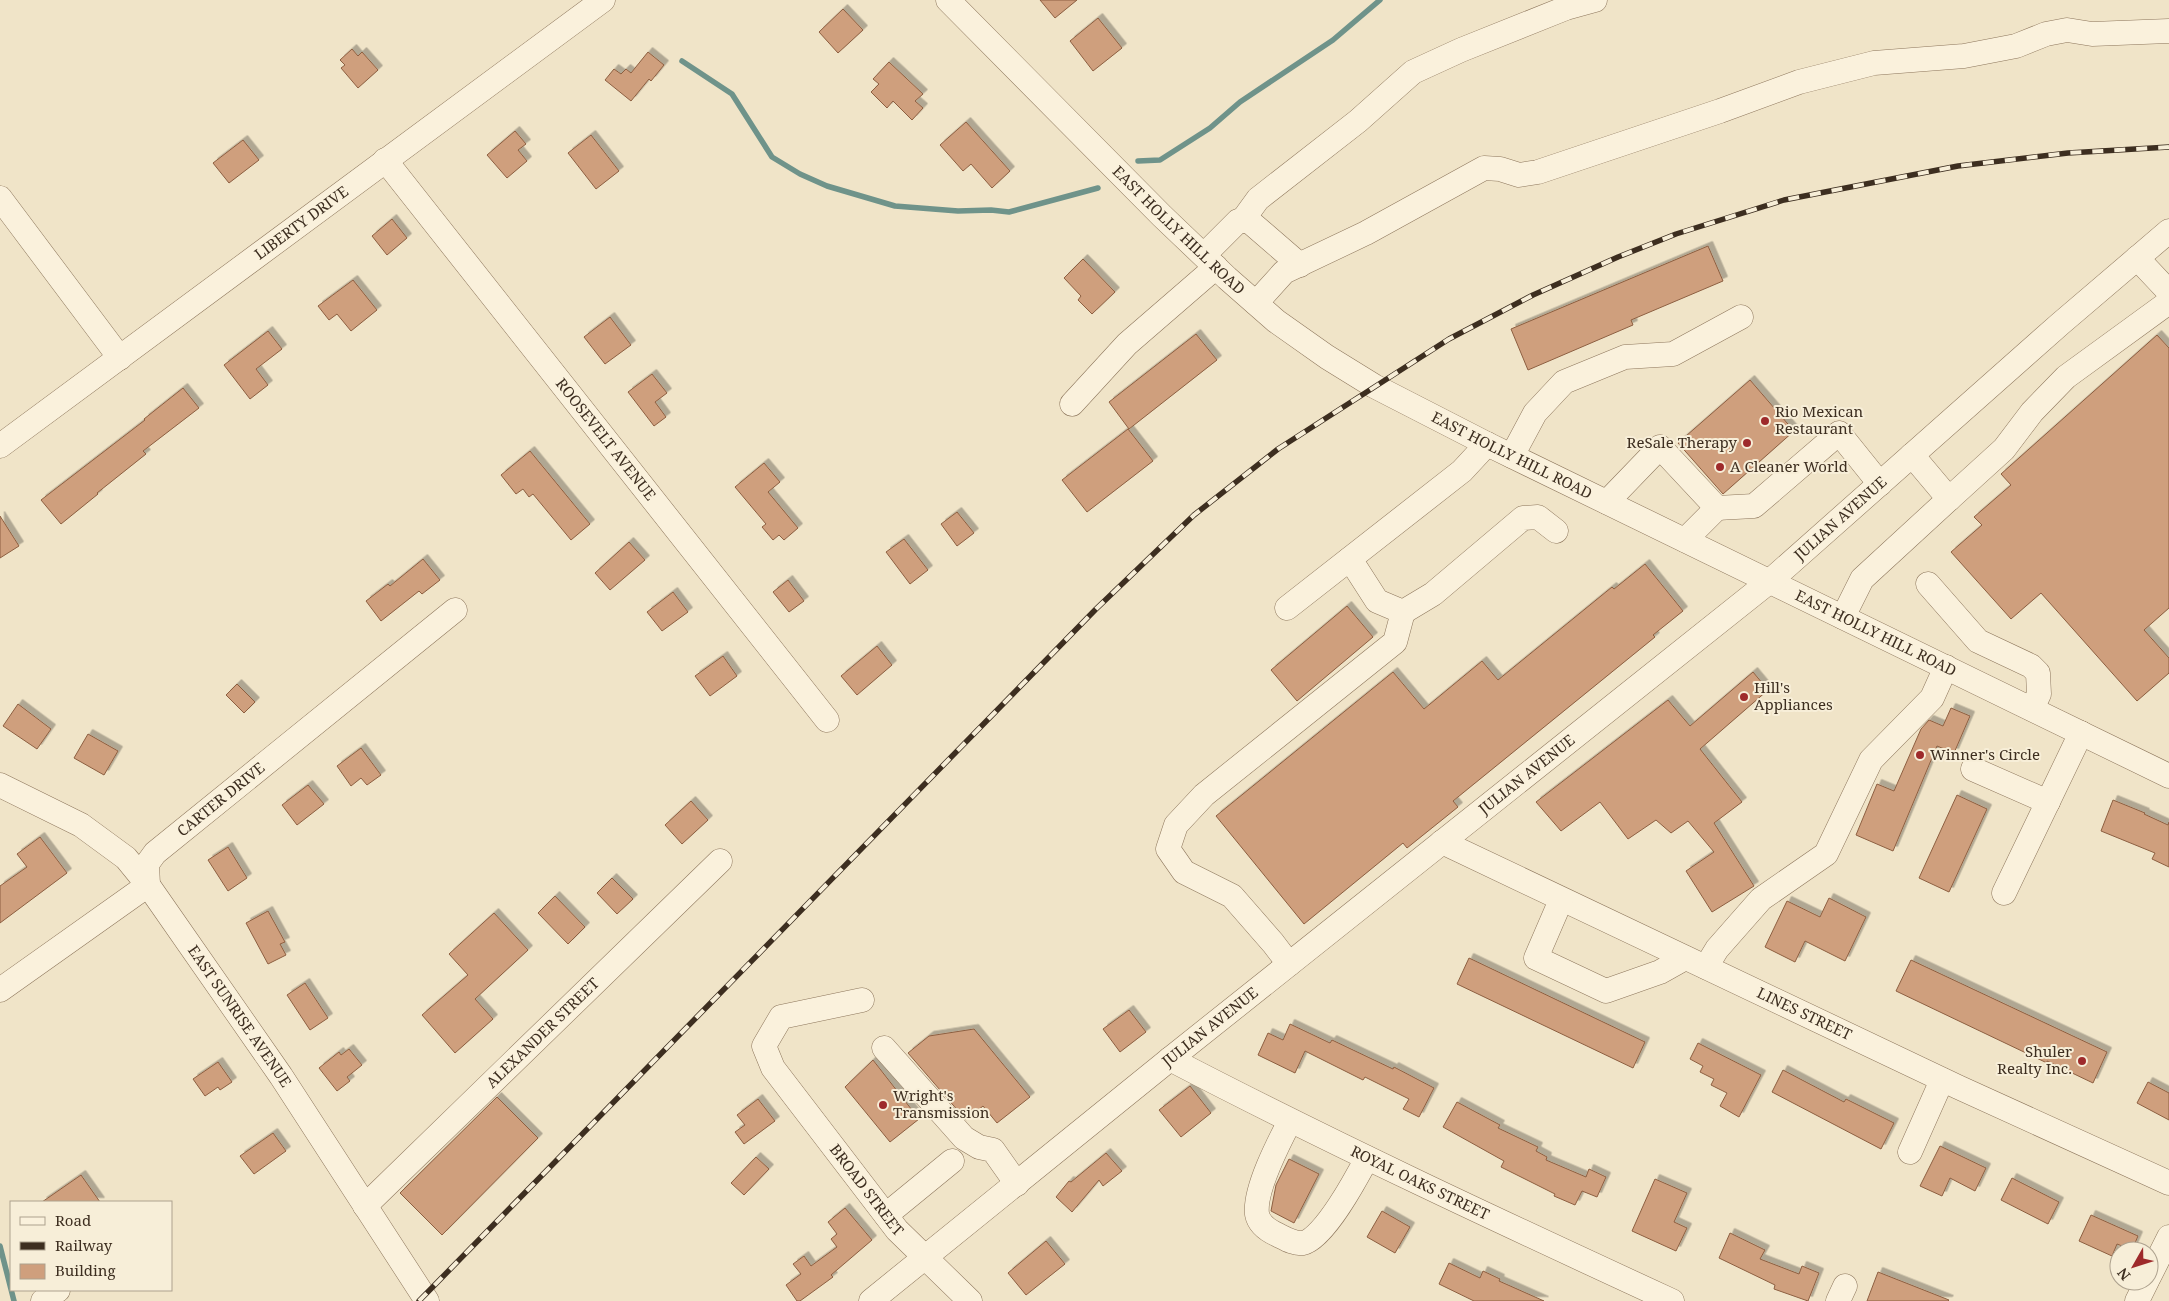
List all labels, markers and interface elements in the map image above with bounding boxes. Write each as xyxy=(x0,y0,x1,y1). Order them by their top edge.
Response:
street label: EAST HOLLY HILL ROAD xyxy=(1109,161,1250,298)
street label: LIBERTY DRIVE xyxy=(250,181,352,263)
street label: ROOSEVELT AVENUE xyxy=(552,374,661,504)
place label: Rio Mexican Restaurant xyxy=(1775,401,1864,438)
street label: EAST HOLLY HILL ROAD xyxy=(1428,406,1596,503)
marker: Rio Mexican Restaurant xyxy=(1759,415,1771,427)
place label: ReSale Therapy xyxy=(1627,432,1738,452)
marker: ReSale Therapy xyxy=(1741,437,1753,449)
place label: A Cleaner World xyxy=(1730,456,1848,476)
marker: A Cleaner World xyxy=(1714,461,1726,473)
street label: JULIAN AVENUE xyxy=(1789,471,1890,565)
street label: EAST HOLLY HILL ROAD xyxy=(1792,585,1960,680)
place label: Hill's Appliances xyxy=(1754,677,1833,714)
marker: Hill's Appliances xyxy=(1738,691,1750,703)
street label: JULIAN AVENUE xyxy=(1473,729,1578,819)
place label: Winner's Circle xyxy=(1930,744,2040,764)
marker: Winner's Circle xyxy=(1914,749,1926,761)
street label: CARTER DRIVE xyxy=(172,757,268,840)
street label: EAST SUNRISE AVENUE xyxy=(184,941,297,1091)
street label: ALEXANDER STREET xyxy=(481,973,603,1092)
street label: JULIAN AVENUE xyxy=(1157,982,1262,1071)
street label: LINES STREET xyxy=(1754,982,1855,1044)
place label: Shuler Realty Inc. xyxy=(1997,1041,2072,1078)
marker: Shuler Realty Inc. xyxy=(2076,1055,2088,1067)
place label: Wright's Transmission xyxy=(893,1085,990,1122)
marker: Wright's Transmission xyxy=(877,1099,889,1111)
street label: BROAD STREET xyxy=(826,1140,908,1240)
street label: ROYAL OAKS STREET xyxy=(1348,1140,1493,1224)
legend xyxy=(10,1201,172,1291)
text: Road xyxy=(55,1210,91,1230)
text: Railway xyxy=(55,1235,113,1255)
north arrow xyxy=(2109,1241,2159,1291)
text: Building xyxy=(55,1260,116,1280)
text: N xyxy=(2113,1264,2134,1285)

